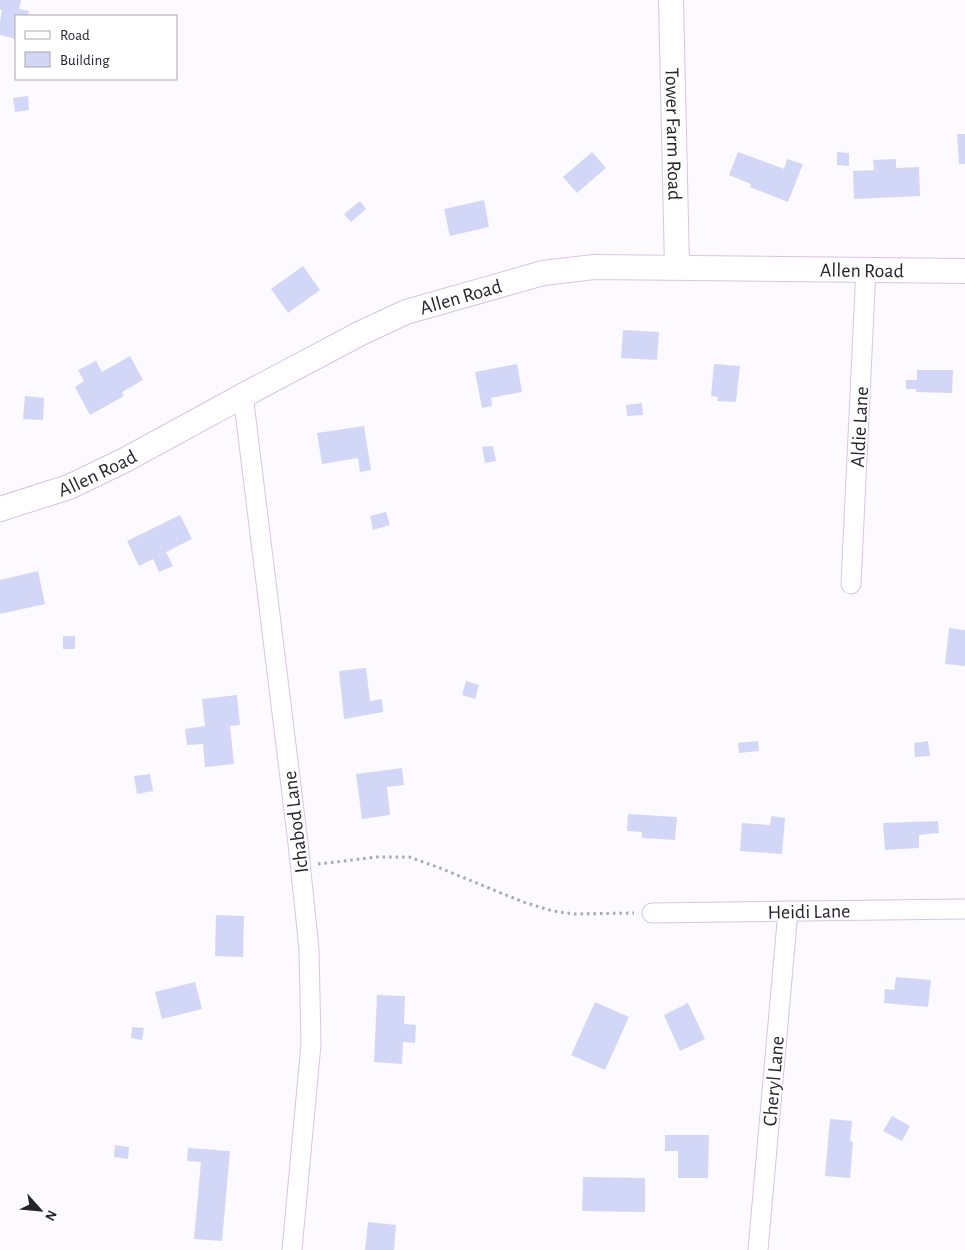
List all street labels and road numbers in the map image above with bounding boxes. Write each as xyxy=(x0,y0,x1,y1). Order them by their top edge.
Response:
street label: Tower Farm Road xyxy=(662,67,685,201)
street label: Allen Road xyxy=(820,260,904,281)
street label: Allen Road xyxy=(418,276,504,319)
street label: Aldie Lane xyxy=(848,386,872,468)
street label: Allen Road xyxy=(56,447,140,501)
street label: Ichabod Lane xyxy=(280,770,312,874)
street label: Heidi Lane xyxy=(767,901,851,923)
street label: Cheryl Lane xyxy=(760,1035,788,1127)

